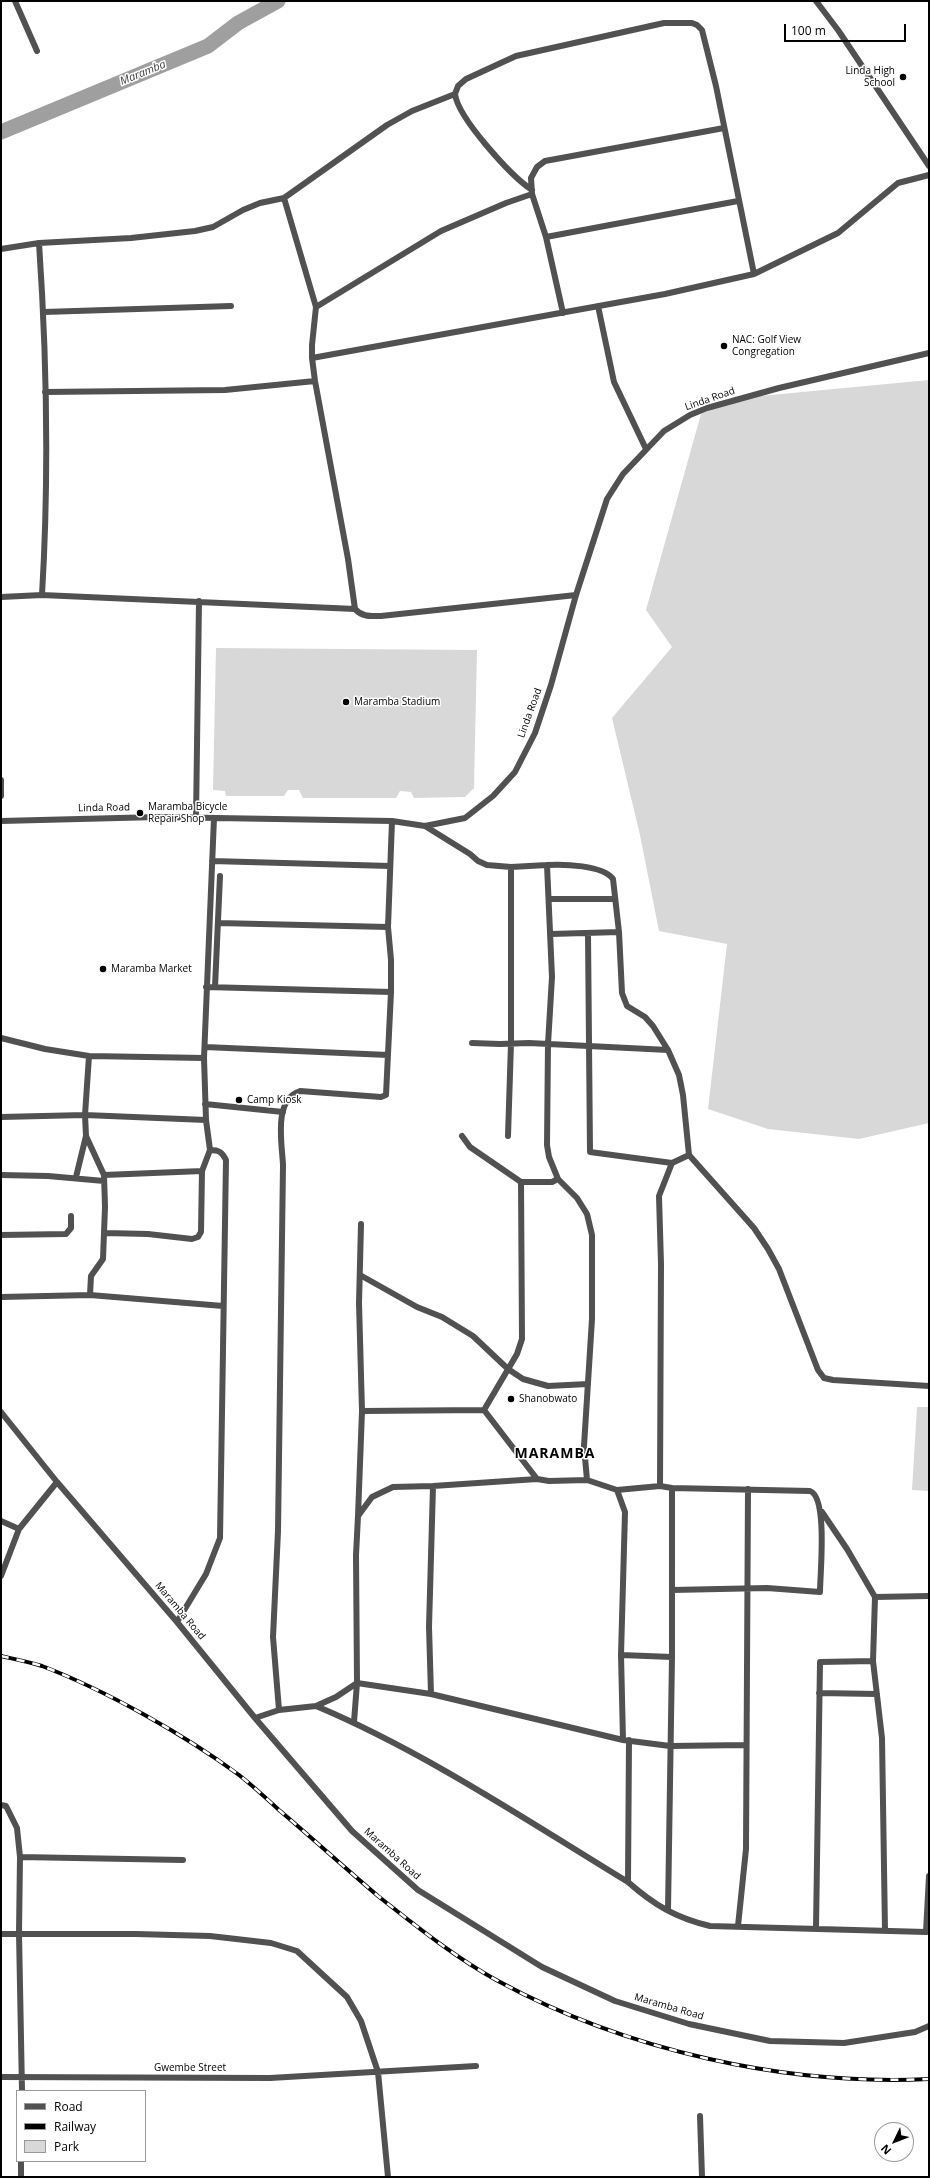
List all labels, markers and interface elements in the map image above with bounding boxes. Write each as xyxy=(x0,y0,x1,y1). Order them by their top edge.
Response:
scale bar xyxy=(786,16,908,42)
text: 100 m xyxy=(791,22,826,39)
water label: Maramba xyxy=(118,58,168,88)
place label: Linda High School xyxy=(845,65,895,88)
marker: Linda High School xyxy=(898,72,908,82)
place label: NAC: Golf View Congregation xyxy=(732,334,801,358)
marker: NAC: Golf View Congregation xyxy=(719,341,729,351)
street label: Linda Road xyxy=(683,385,737,413)
street label: Linda Road xyxy=(515,687,545,739)
place label: Maramba Stadium xyxy=(354,696,440,708)
marker: Maramba Stadium xyxy=(341,697,351,707)
place label: Maramba Bicycle Repair Shop xyxy=(148,801,227,824)
street label: Linda Road xyxy=(78,802,130,814)
marker: Maramba Bicycle Repair Shop xyxy=(135,808,145,818)
place label: Maramba Market xyxy=(111,963,192,975)
marker: Maramba Market xyxy=(98,964,108,974)
place label: Camp Kiosk xyxy=(247,1094,302,1106)
marker: Camp Kiosk xyxy=(234,1095,244,1105)
place label: Shanobwato xyxy=(519,1393,577,1405)
marker: Shanobwato xyxy=(506,1394,516,1404)
district label: MARAMBA xyxy=(514,1446,596,1462)
street label: Maramba Road xyxy=(152,1580,208,1642)
street label: Maramba Road xyxy=(361,1826,423,1882)
street label: Maramba Road xyxy=(633,1991,705,2023)
street label: Gwembe Street xyxy=(154,2062,226,2074)
legend xyxy=(16,2090,146,2162)
text: Road xyxy=(54,2098,83,2115)
text: Railway xyxy=(54,2118,96,2135)
north arrow xyxy=(874,2122,914,2162)
text: Park xyxy=(54,2138,79,2155)
text: N xyxy=(877,2141,894,2158)

